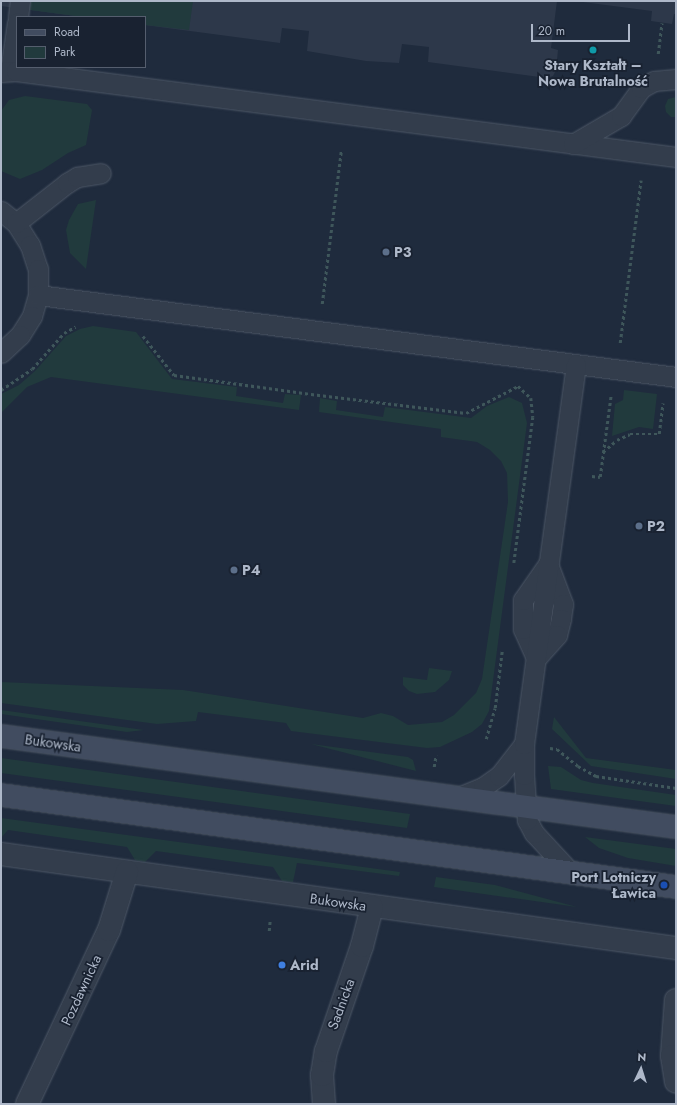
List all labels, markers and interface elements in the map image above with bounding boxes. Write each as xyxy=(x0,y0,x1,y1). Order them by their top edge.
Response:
legend xyxy=(16,16,146,68)
scale bar xyxy=(533,16,632,42)
text: 20 m xyxy=(538,22,565,40)
text: Road xyxy=(54,23,80,41)
text: Park xyxy=(54,43,75,61)
marker: Stary Kształt – Nowa Brutalność xyxy=(588,45,598,55)
place label: Stary Kształt – Nowa Brutalność xyxy=(538,57,648,90)
place label: P3 xyxy=(394,244,411,260)
marker: P3 xyxy=(381,247,391,257)
place label: P2 xyxy=(647,518,665,534)
marker: P2 xyxy=(634,521,644,531)
place label: P4 xyxy=(242,562,260,578)
marker: P4 xyxy=(229,565,239,575)
street label: Bukowska xyxy=(24,731,82,755)
place label: Port Lotniczy Ławica xyxy=(571,869,656,902)
marker: Port Lotniczy Ławica xyxy=(659,880,669,890)
street label: Bukowska xyxy=(309,890,367,914)
street label: Pozdawnicka xyxy=(57,952,105,1028)
place label: Arid xyxy=(290,957,319,973)
marker: Arid xyxy=(277,960,287,970)
street label: Sadnicka xyxy=(324,976,358,1032)
north arrow xyxy=(621,1049,661,1089)
text: N xyxy=(637,1049,647,1065)

